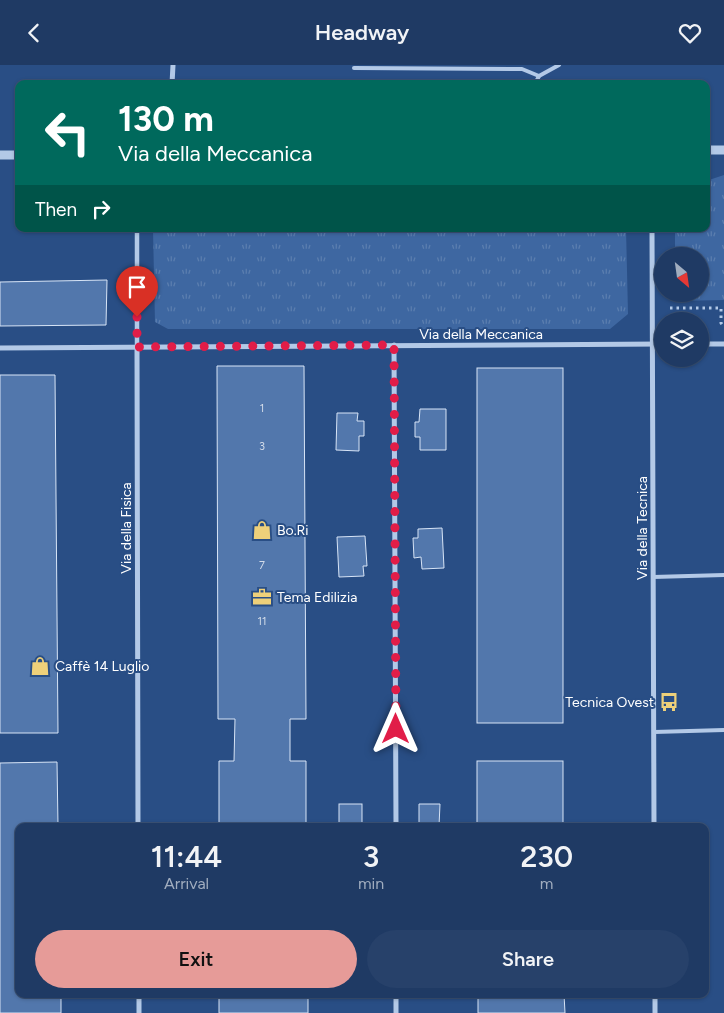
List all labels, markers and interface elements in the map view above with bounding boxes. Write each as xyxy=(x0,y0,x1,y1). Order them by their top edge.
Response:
icon: back xyxy=(20,19,48,47)
text: Headway xyxy=(315,19,409,46)
icon: heart xyxy=(676,19,704,47)
text: 130 m xyxy=(118,98,214,140)
icon: left xyxy=(35,100,100,165)
text: Via della Meccanica xyxy=(118,140,312,167)
icon: right xyxy=(87,195,115,223)
text: Then xyxy=(35,198,77,221)
north arrow xyxy=(654,247,709,303)
map controls xyxy=(654,247,709,367)
pin xyxy=(116,266,158,317)
icon: arrive xyxy=(123,273,151,301)
button: layers xyxy=(654,312,709,367)
street label: Via della Meccanica xyxy=(419,326,543,343)
house number: 1 xyxy=(260,402,264,415)
house number: 3 xyxy=(259,440,265,453)
street label: Via della Tecnica xyxy=(634,476,651,580)
street label: Via della Fisica xyxy=(118,482,135,574)
shop icon: Bo.Ri xyxy=(251,519,273,541)
place label: Bo.Ri xyxy=(277,522,309,539)
house number: 7 xyxy=(259,559,265,572)
office icon: Tema Edilizia xyxy=(251,586,273,608)
place label: Tema Edilizia xyxy=(277,589,357,606)
house number: 11 xyxy=(257,615,267,628)
shop icon: Caffè 14 Luglio xyxy=(29,655,51,677)
place label: Caffè 14 Luglio xyxy=(55,658,149,675)
bus stop icon: Tecnica Ovest xyxy=(658,691,680,713)
place label: Tecnica Ovest xyxy=(565,694,654,711)
position arrow xyxy=(369,702,421,754)
text: 11:44 xyxy=(151,838,222,875)
text: 3 xyxy=(363,838,379,875)
text: 230 xyxy=(520,838,573,875)
text: Arrival xyxy=(164,874,209,893)
text: min xyxy=(358,874,384,893)
text: m xyxy=(540,874,553,893)
button: Exit xyxy=(35,930,357,988)
button: Share xyxy=(367,930,689,988)

